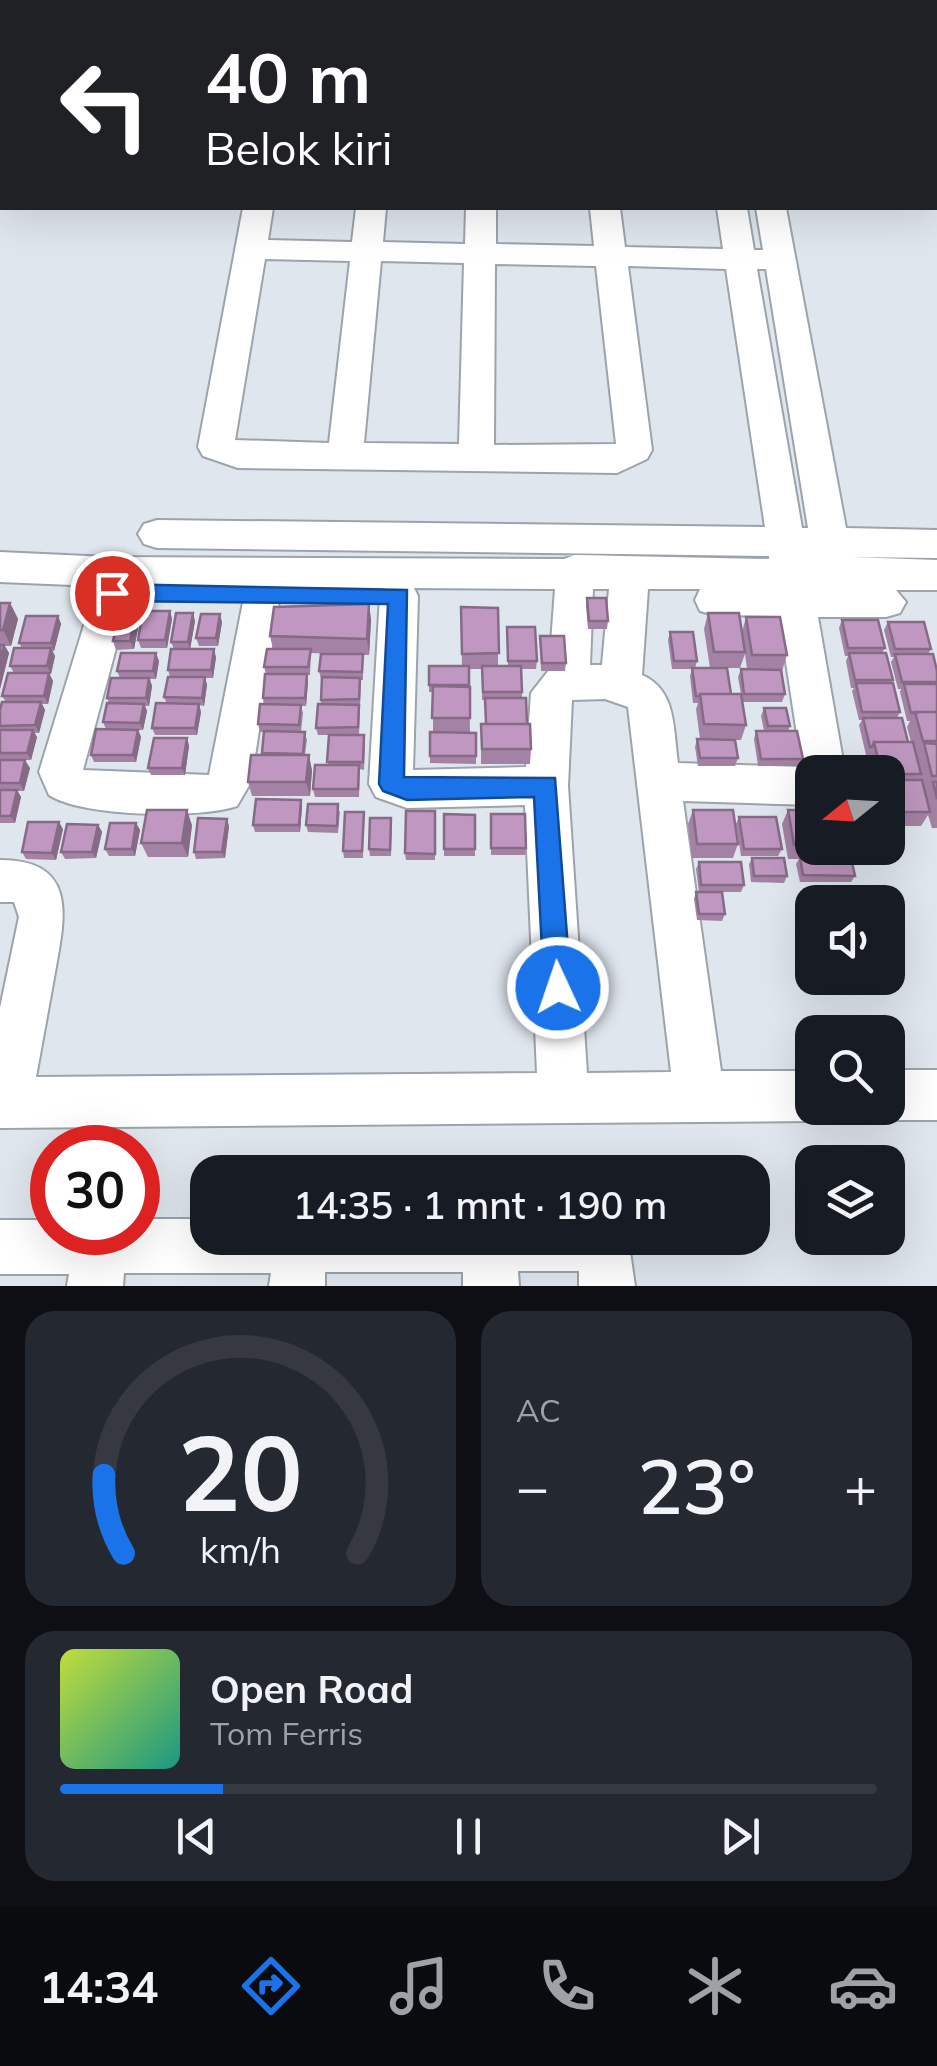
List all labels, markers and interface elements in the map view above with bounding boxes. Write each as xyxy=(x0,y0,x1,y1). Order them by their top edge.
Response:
text: 40 m xyxy=(205,33,371,121)
icon: left xyxy=(40,40,170,170)
text: Belok kiri xyxy=(205,120,392,176)
pin xyxy=(70,551,155,636)
icon: arrive xyxy=(85,566,140,621)
north arrow xyxy=(795,755,905,865)
map controls xyxy=(795,755,905,1255)
button: sound xyxy=(795,885,905,995)
position arrow xyxy=(506,936,610,1040)
button: search xyxy=(795,1015,905,1125)
speed limit sign: 30 xyxy=(30,1125,160,1255)
button: layers xyxy=(795,1145,905,1255)
text: 14:35 · 1 mnt · 190 m xyxy=(293,1181,667,1229)
text: AC xyxy=(516,1390,561,1430)
text: 20 xyxy=(178,1406,303,1537)
text: 23° xyxy=(637,1439,756,1533)
text: − xyxy=(516,1452,549,1521)
text: + xyxy=(844,1452,877,1521)
text: km/h xyxy=(200,1527,281,1572)
text: Open Road xyxy=(210,1665,413,1713)
text: Tom Ferris xyxy=(210,1713,363,1753)
icon: previous xyxy=(169,1809,224,1864)
icon: pause xyxy=(441,1809,496,1864)
icon: next xyxy=(713,1809,768,1864)
icon: directions xyxy=(236,1951,306,2021)
icon: music xyxy=(384,1951,454,2021)
icon: phone xyxy=(532,1951,602,2021)
icon: climate xyxy=(680,1951,750,2021)
icon: car xyxy=(828,1951,898,2021)
text: 14:34 xyxy=(39,1958,158,2014)

